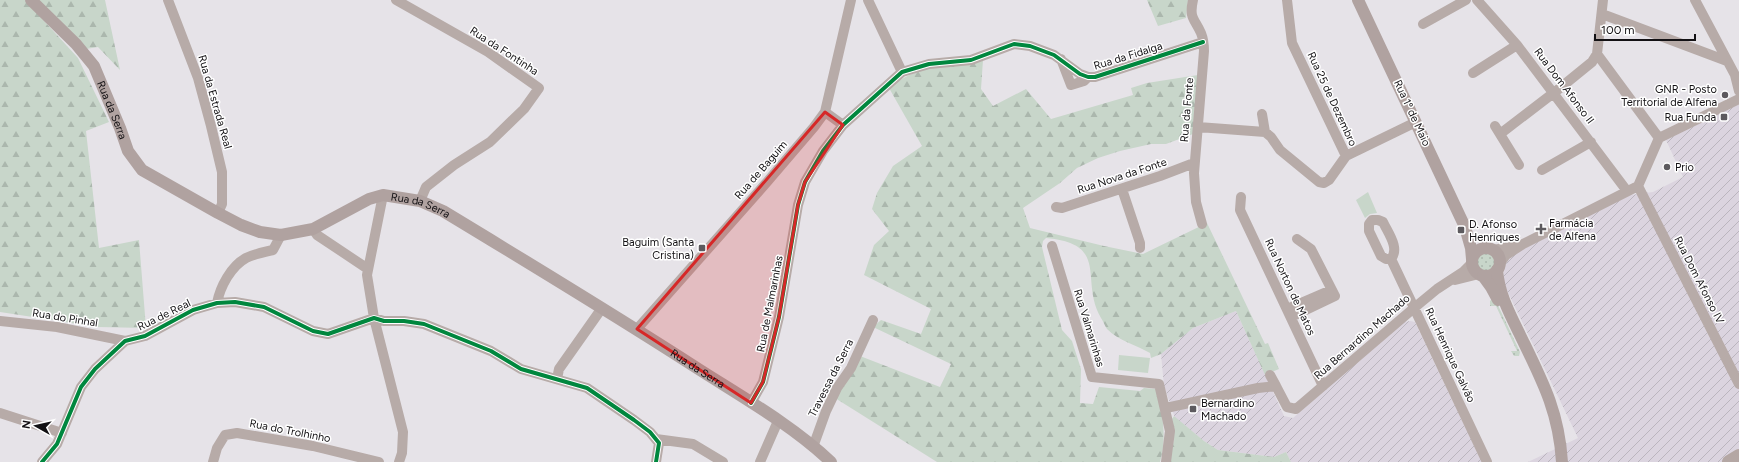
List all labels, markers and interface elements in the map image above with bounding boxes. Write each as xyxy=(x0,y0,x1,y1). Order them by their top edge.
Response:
scale bar xyxy=(1595,16,1695,42)
text: 100 m xyxy=(1601,23,1635,37)
street label: Rua da Fontinha xyxy=(467,24,541,78)
street label: Rua da Fidalga xyxy=(1092,39,1164,73)
street label: Rua Dom Afonso II xyxy=(1531,46,1597,126)
street label: Rua 25 de Dezembro xyxy=(1304,50,1360,148)
street label: Rua da Estrada Real xyxy=(195,54,235,150)
street label: Rua da Fonte xyxy=(1178,77,1196,143)
street label: Rua 1º de Maio xyxy=(1391,78,1433,148)
street label: Rua da Serra xyxy=(94,79,130,141)
place label: GNR - Posto Territorial de Alfena xyxy=(1621,83,1717,109)
marker: GNR - Posto Territorial de Alfena xyxy=(1720,90,1730,100)
place label: Rua Funda xyxy=(1664,111,1716,124)
marker: Rua Funda xyxy=(1719,112,1729,122)
street label: Rua de Baguim xyxy=(732,138,790,202)
street label: Rua Nova da Fonte xyxy=(1076,155,1168,197)
place label: Prio xyxy=(1675,161,1694,174)
marker: Prio xyxy=(1662,162,1672,172)
street label: Rua da Serra xyxy=(390,190,453,220)
place label: Farmácia de Alfena xyxy=(1549,217,1596,243)
place label: D. Afonso Henriques xyxy=(1469,218,1519,244)
marker: Farmácia de Alfena xyxy=(1536,224,1546,234)
marker: D. Afonso Henriques xyxy=(1456,225,1466,235)
street label: Rua Dom Afonso IV xyxy=(1671,234,1727,326)
place label: Baguim (Santa Cristina) xyxy=(622,236,694,262)
street label: Rua Norton de Matos xyxy=(1262,237,1318,337)
marker: Baguim (Santa Cristina) xyxy=(697,243,707,253)
street label: Rua de Malmarinhas xyxy=(754,255,786,353)
street label: Rua Valmarinhas xyxy=(1071,287,1107,369)
street label: Rua Bernardino Machado xyxy=(1311,292,1413,382)
street label: Rua de Real xyxy=(135,297,193,333)
street label: Rua Henrique Galvão xyxy=(1422,305,1478,405)
street label: Rua do Pinhal xyxy=(31,306,99,330)
street label: Travessa da Serra xyxy=(806,337,856,419)
street label: Rua da Serra xyxy=(668,346,727,391)
place label: Bernardino Machado xyxy=(1201,397,1254,423)
marker: Bernardino Machado xyxy=(1188,404,1198,414)
north arrow xyxy=(16,406,56,446)
street label: Rua do Trolhinho xyxy=(248,417,332,445)
text: N xyxy=(20,420,34,430)

